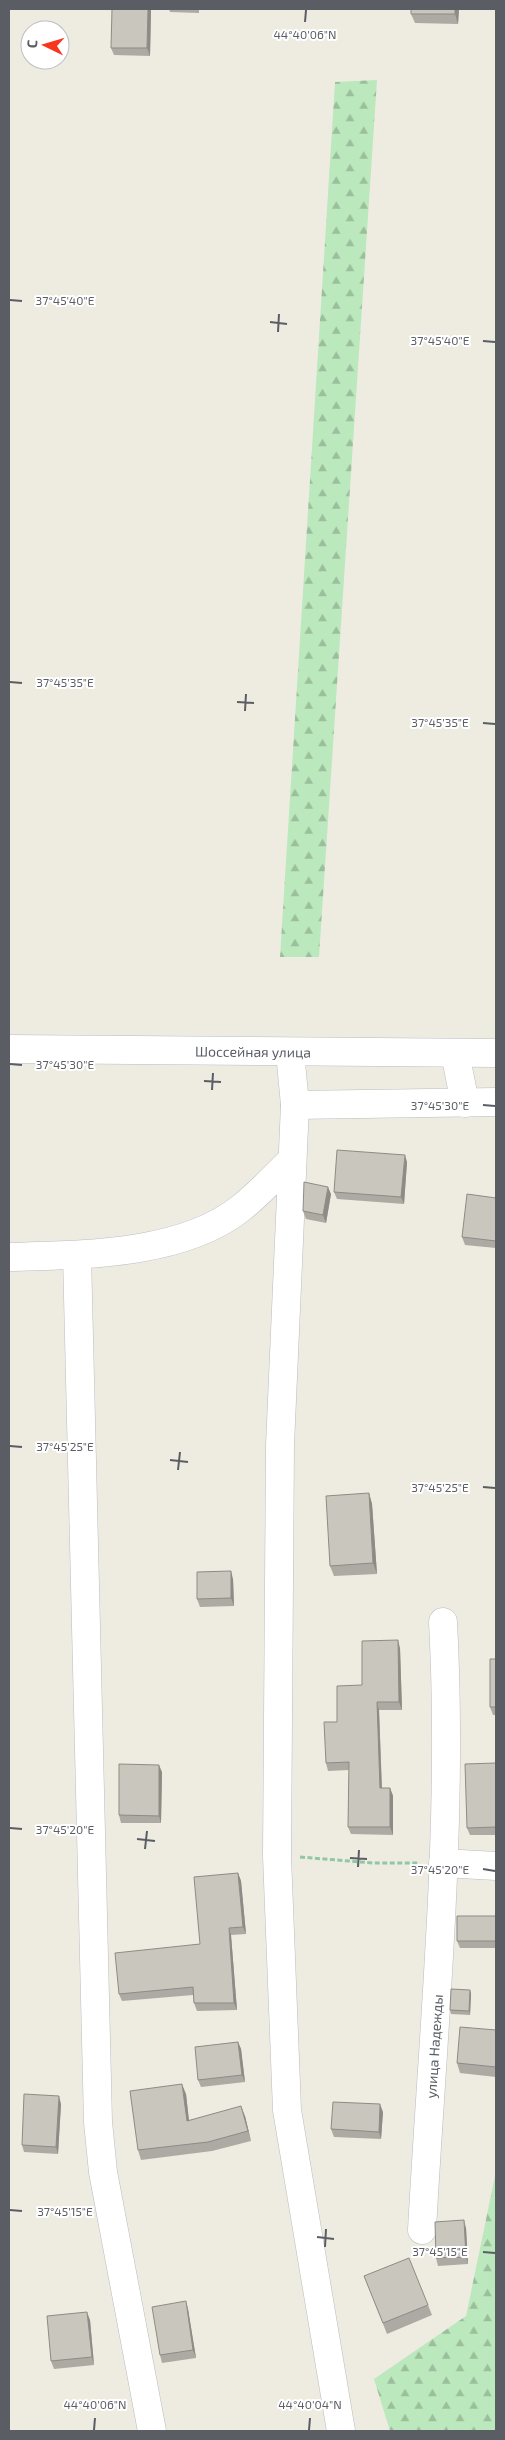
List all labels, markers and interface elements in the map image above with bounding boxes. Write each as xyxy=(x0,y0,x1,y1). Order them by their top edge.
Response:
north arrow xyxy=(20,20,70,70)
text: 44°40'06"N xyxy=(273,27,337,41)
text: С xyxy=(23,39,40,49)
text: 37°45'40"E xyxy=(36,293,95,307)
text: 37°45'40"E xyxy=(411,333,470,347)
text: 37°45'35"E xyxy=(36,675,94,689)
text: 37°45'35"E xyxy=(411,715,469,729)
street label: Шоссейная улица xyxy=(195,1042,311,1060)
text: 37°45'30"E xyxy=(36,1057,94,1071)
text: 37°45'30"E xyxy=(411,1098,469,1112)
text: 37°45'25"E xyxy=(36,1439,94,1453)
text: 37°45'25"E xyxy=(411,1480,469,1494)
text: 37°45'20"E xyxy=(36,1822,94,1836)
text: 37°45'20"E xyxy=(411,1862,469,1876)
street label: улица Надежды xyxy=(422,1994,445,2099)
text: 37°45'15"E xyxy=(37,2204,93,2218)
text: 37°45'15"E xyxy=(412,2244,468,2258)
text: 44°40'06"N xyxy=(63,2397,127,2411)
text: 44°40'04"N xyxy=(278,2397,342,2411)

